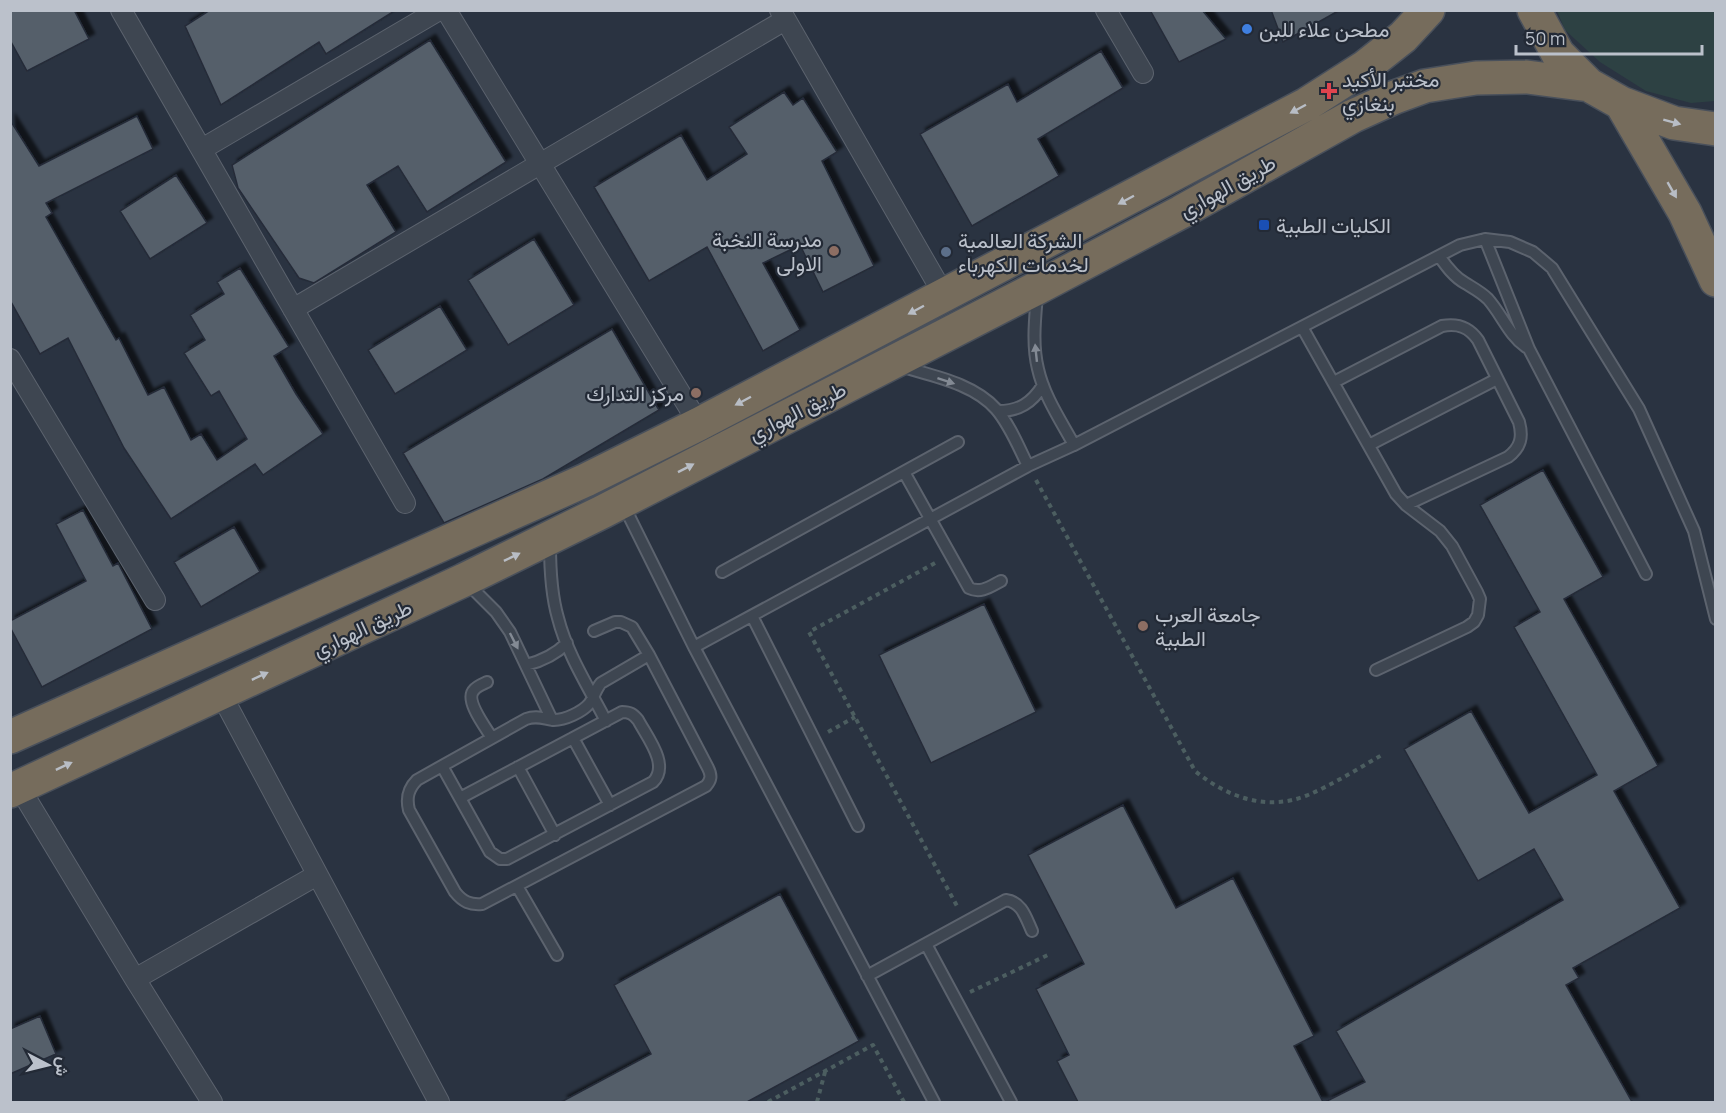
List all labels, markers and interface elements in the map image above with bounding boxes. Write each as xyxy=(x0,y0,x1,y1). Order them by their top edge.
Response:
place label: مطحن علاء للبن xyxy=(1259,15,1389,43)
scale bar xyxy=(1516,18,1702,56)
marker: مطحن علاء للبن xyxy=(1240,22,1254,36)
text: 50 m xyxy=(1525,26,1565,50)
place label: مختبر الأكيد بنغازي xyxy=(1342,65,1440,121)
marker: مختبر الأكيد بنغازي xyxy=(1320,82,1338,100)
one-way arrow xyxy=(1290,104,1307,114)
one-way arrow xyxy=(1663,117,1681,127)
street label: طريق الهواري xyxy=(1174,148,1282,228)
one-way arrow xyxy=(1666,182,1677,198)
one-way arrow xyxy=(1117,195,1134,205)
place label: الكليات الطبية xyxy=(1276,211,1391,239)
marker: الكليات الطبية xyxy=(1257,218,1271,232)
place label: مدرسة النخبة الاولى xyxy=(712,225,822,277)
place label: الشركة العالمية لخدمات الكهرباء xyxy=(958,226,1089,278)
marker: مدرسة النخبة الاولى xyxy=(827,244,841,258)
marker: الشركة العالمية لخدمات الكهرباء xyxy=(939,245,953,259)
one-way arrow xyxy=(907,305,924,315)
one-way arrow xyxy=(1031,343,1041,362)
street label: طريق الهواري xyxy=(743,374,853,451)
one-way arrow xyxy=(937,377,955,386)
place label: مركز التدارك xyxy=(586,379,684,407)
marker: مركز التدارك xyxy=(689,386,703,400)
one-way arrow xyxy=(735,396,752,406)
one-way arrow xyxy=(677,464,695,474)
one-way arrow xyxy=(503,552,521,562)
street label: طريق الهواري xyxy=(308,593,418,667)
place label: جامعة العرب الطبية xyxy=(1155,600,1261,652)
marker: جامعة العرب الطبية xyxy=(1136,619,1150,633)
one-way arrow xyxy=(510,632,519,649)
one-way arrow xyxy=(251,671,268,680)
one-way arrow xyxy=(55,762,72,771)
north arrow xyxy=(18,1035,78,1095)
text: ش xyxy=(51,1056,75,1078)

